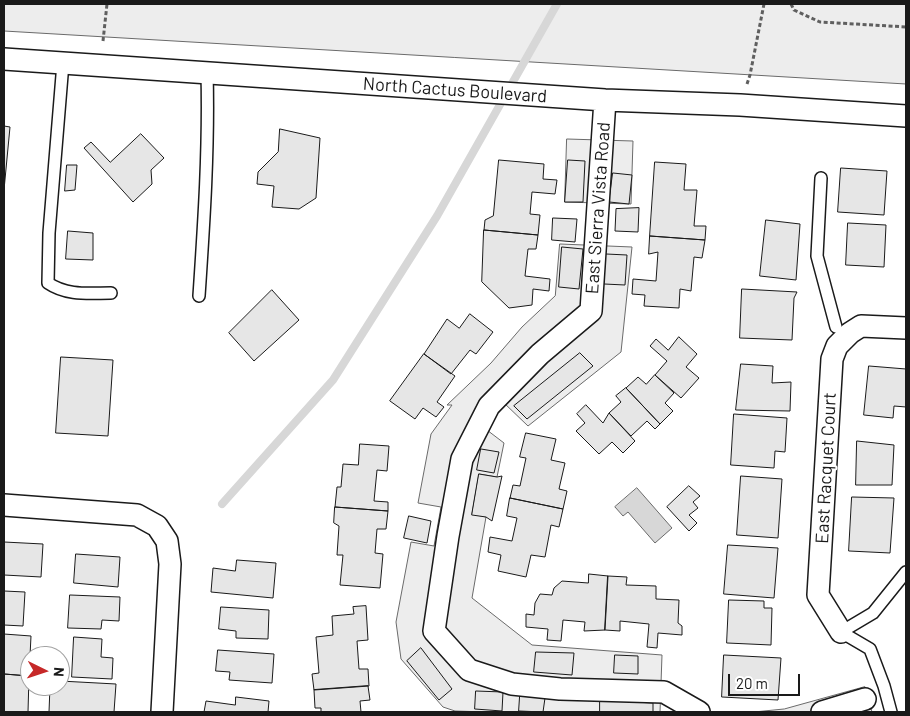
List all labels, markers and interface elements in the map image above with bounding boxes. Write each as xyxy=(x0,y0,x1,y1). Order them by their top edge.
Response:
street label: North Cactus Boulevard xyxy=(362,73,548,107)
street label: East Sierra Vista Road xyxy=(581,121,615,295)
street label: East Racquet Court xyxy=(811,392,841,544)
north arrow xyxy=(20,646,70,696)
scale bar xyxy=(730,664,802,696)
text: N xyxy=(51,667,68,677)
text: 20 m xyxy=(736,674,768,692)

